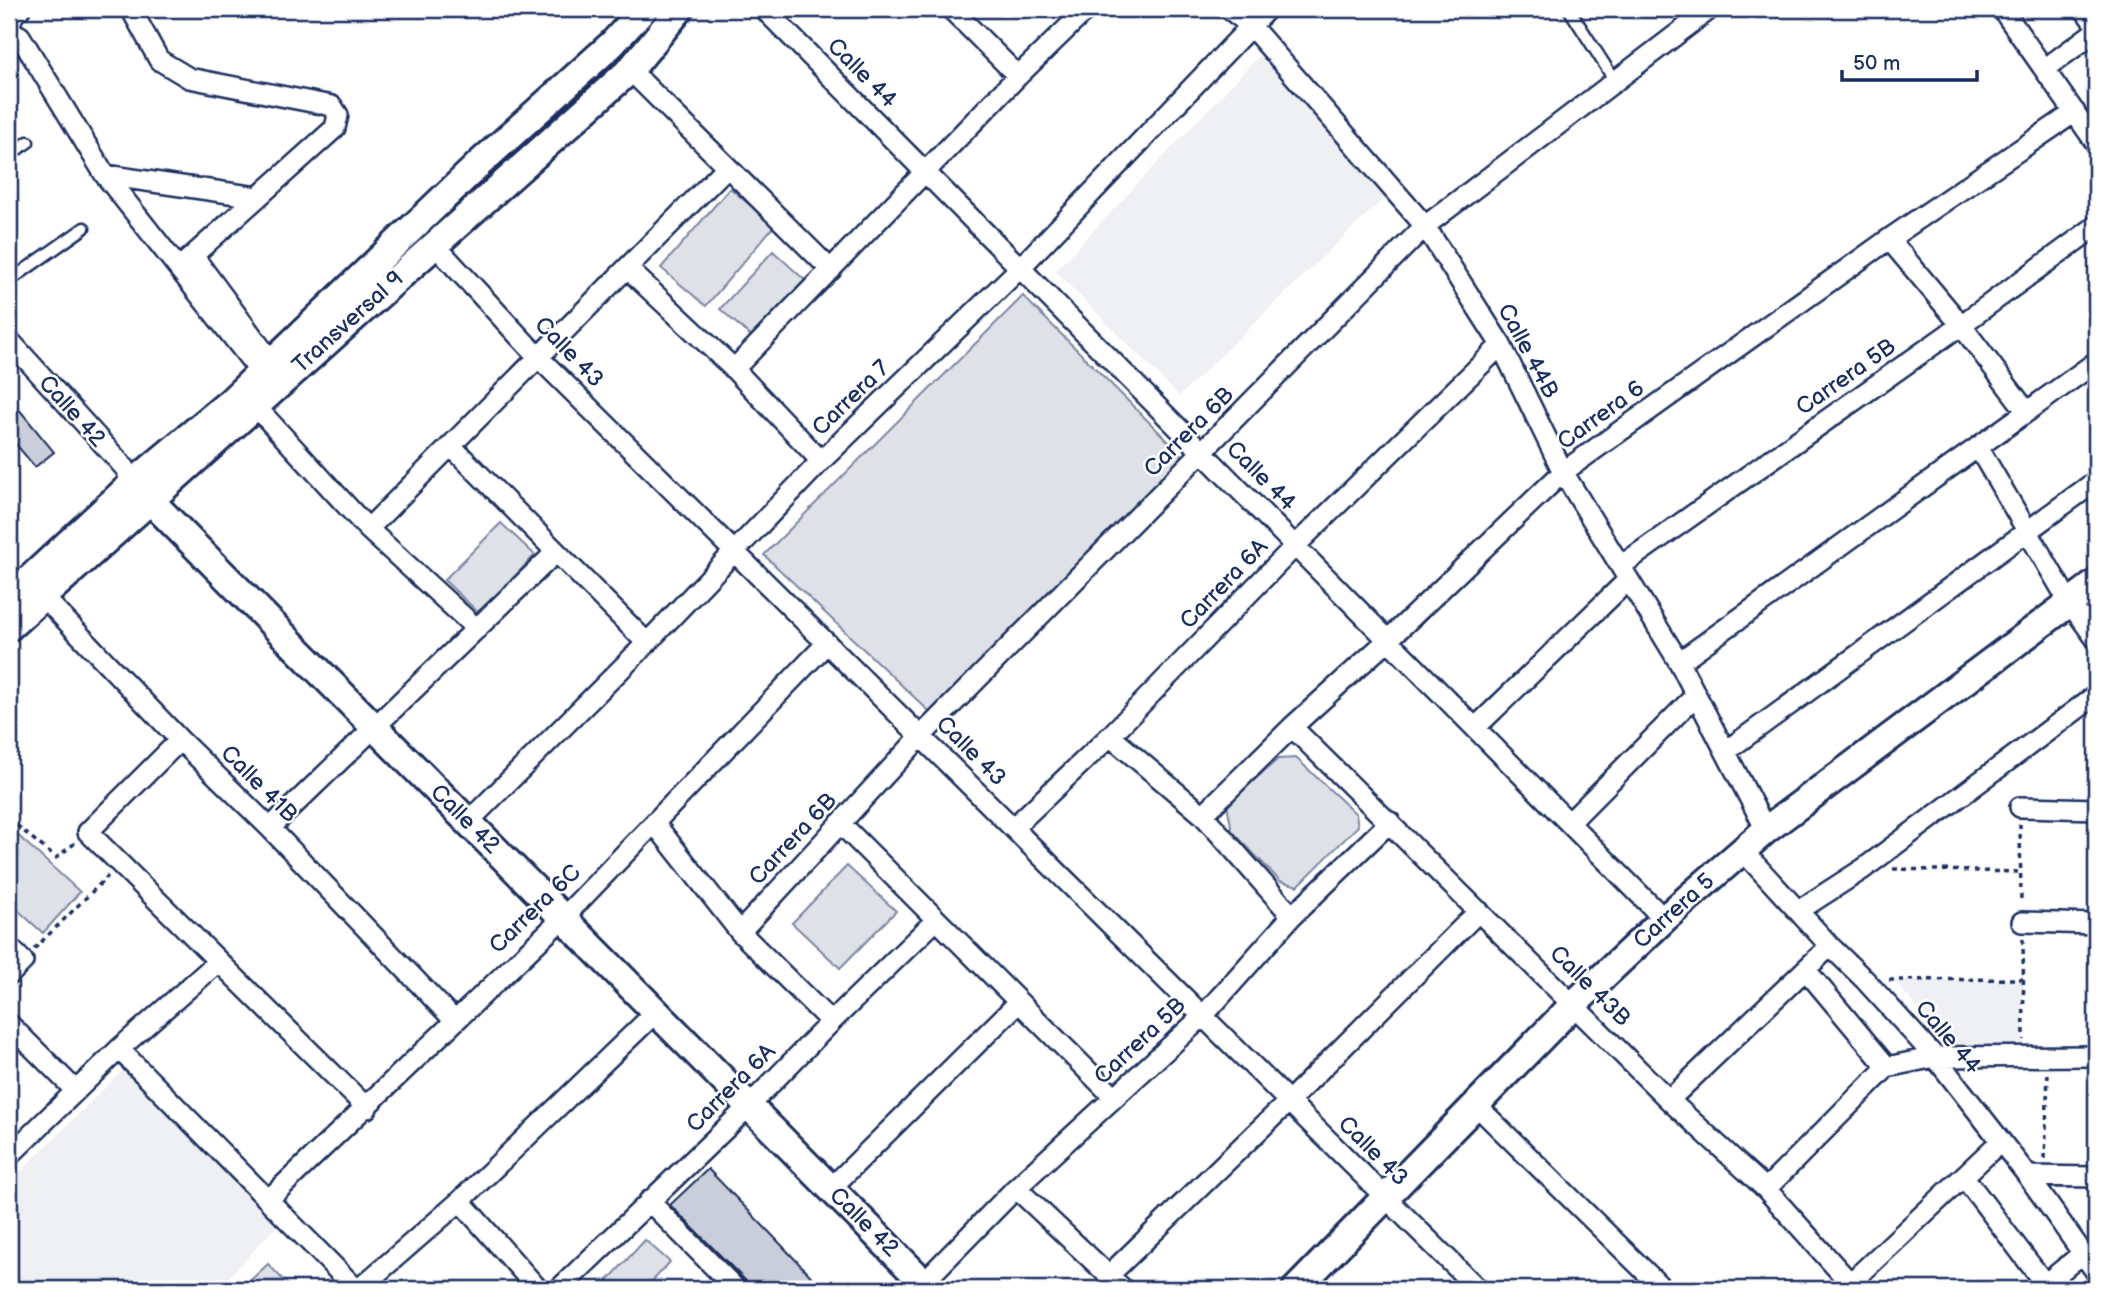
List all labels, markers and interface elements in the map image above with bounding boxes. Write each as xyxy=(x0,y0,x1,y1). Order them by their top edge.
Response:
street label: Calle 44 xyxy=(821,32,903,114)
scale bar xyxy=(1842,38,1977,82)
text: 50 m xyxy=(1853,51,1900,76)
street label: Transversal 9 xyxy=(287,265,409,379)
street label: Calle 44B xyxy=(1491,299,1565,403)
street label: Calle 43 xyxy=(529,311,609,393)
street label: Carrera 5B xyxy=(1791,332,1901,421)
street label: Carrera 7 xyxy=(806,354,896,442)
street label: Calle 42 xyxy=(33,369,112,453)
street label: Carrera 6 xyxy=(1552,374,1650,456)
street label: Carrera 6B xyxy=(1138,381,1240,483)
street label: Calle 44 xyxy=(1220,435,1302,517)
street label: Carrera 6A xyxy=(1174,532,1274,635)
street label: Calle 43 xyxy=(930,710,1012,792)
street label: Calle 41B xyxy=(214,739,304,829)
street label: Calle 42 xyxy=(424,778,506,860)
street label: Carrera 6B xyxy=(743,787,843,891)
street label: Carrera 6C xyxy=(483,858,587,960)
street label: Carrera 5 xyxy=(1628,867,1720,955)
street label: Calle 43B xyxy=(1544,940,1637,1033)
street label: Carrera 5B xyxy=(1088,991,1192,1091)
street label: Calle 44 xyxy=(1909,995,1987,1079)
street label: Carrera 6A xyxy=(681,1037,782,1138)
street label: Calle 43 xyxy=(1332,1110,1414,1192)
street label: Calle 42 xyxy=(823,1181,905,1263)

